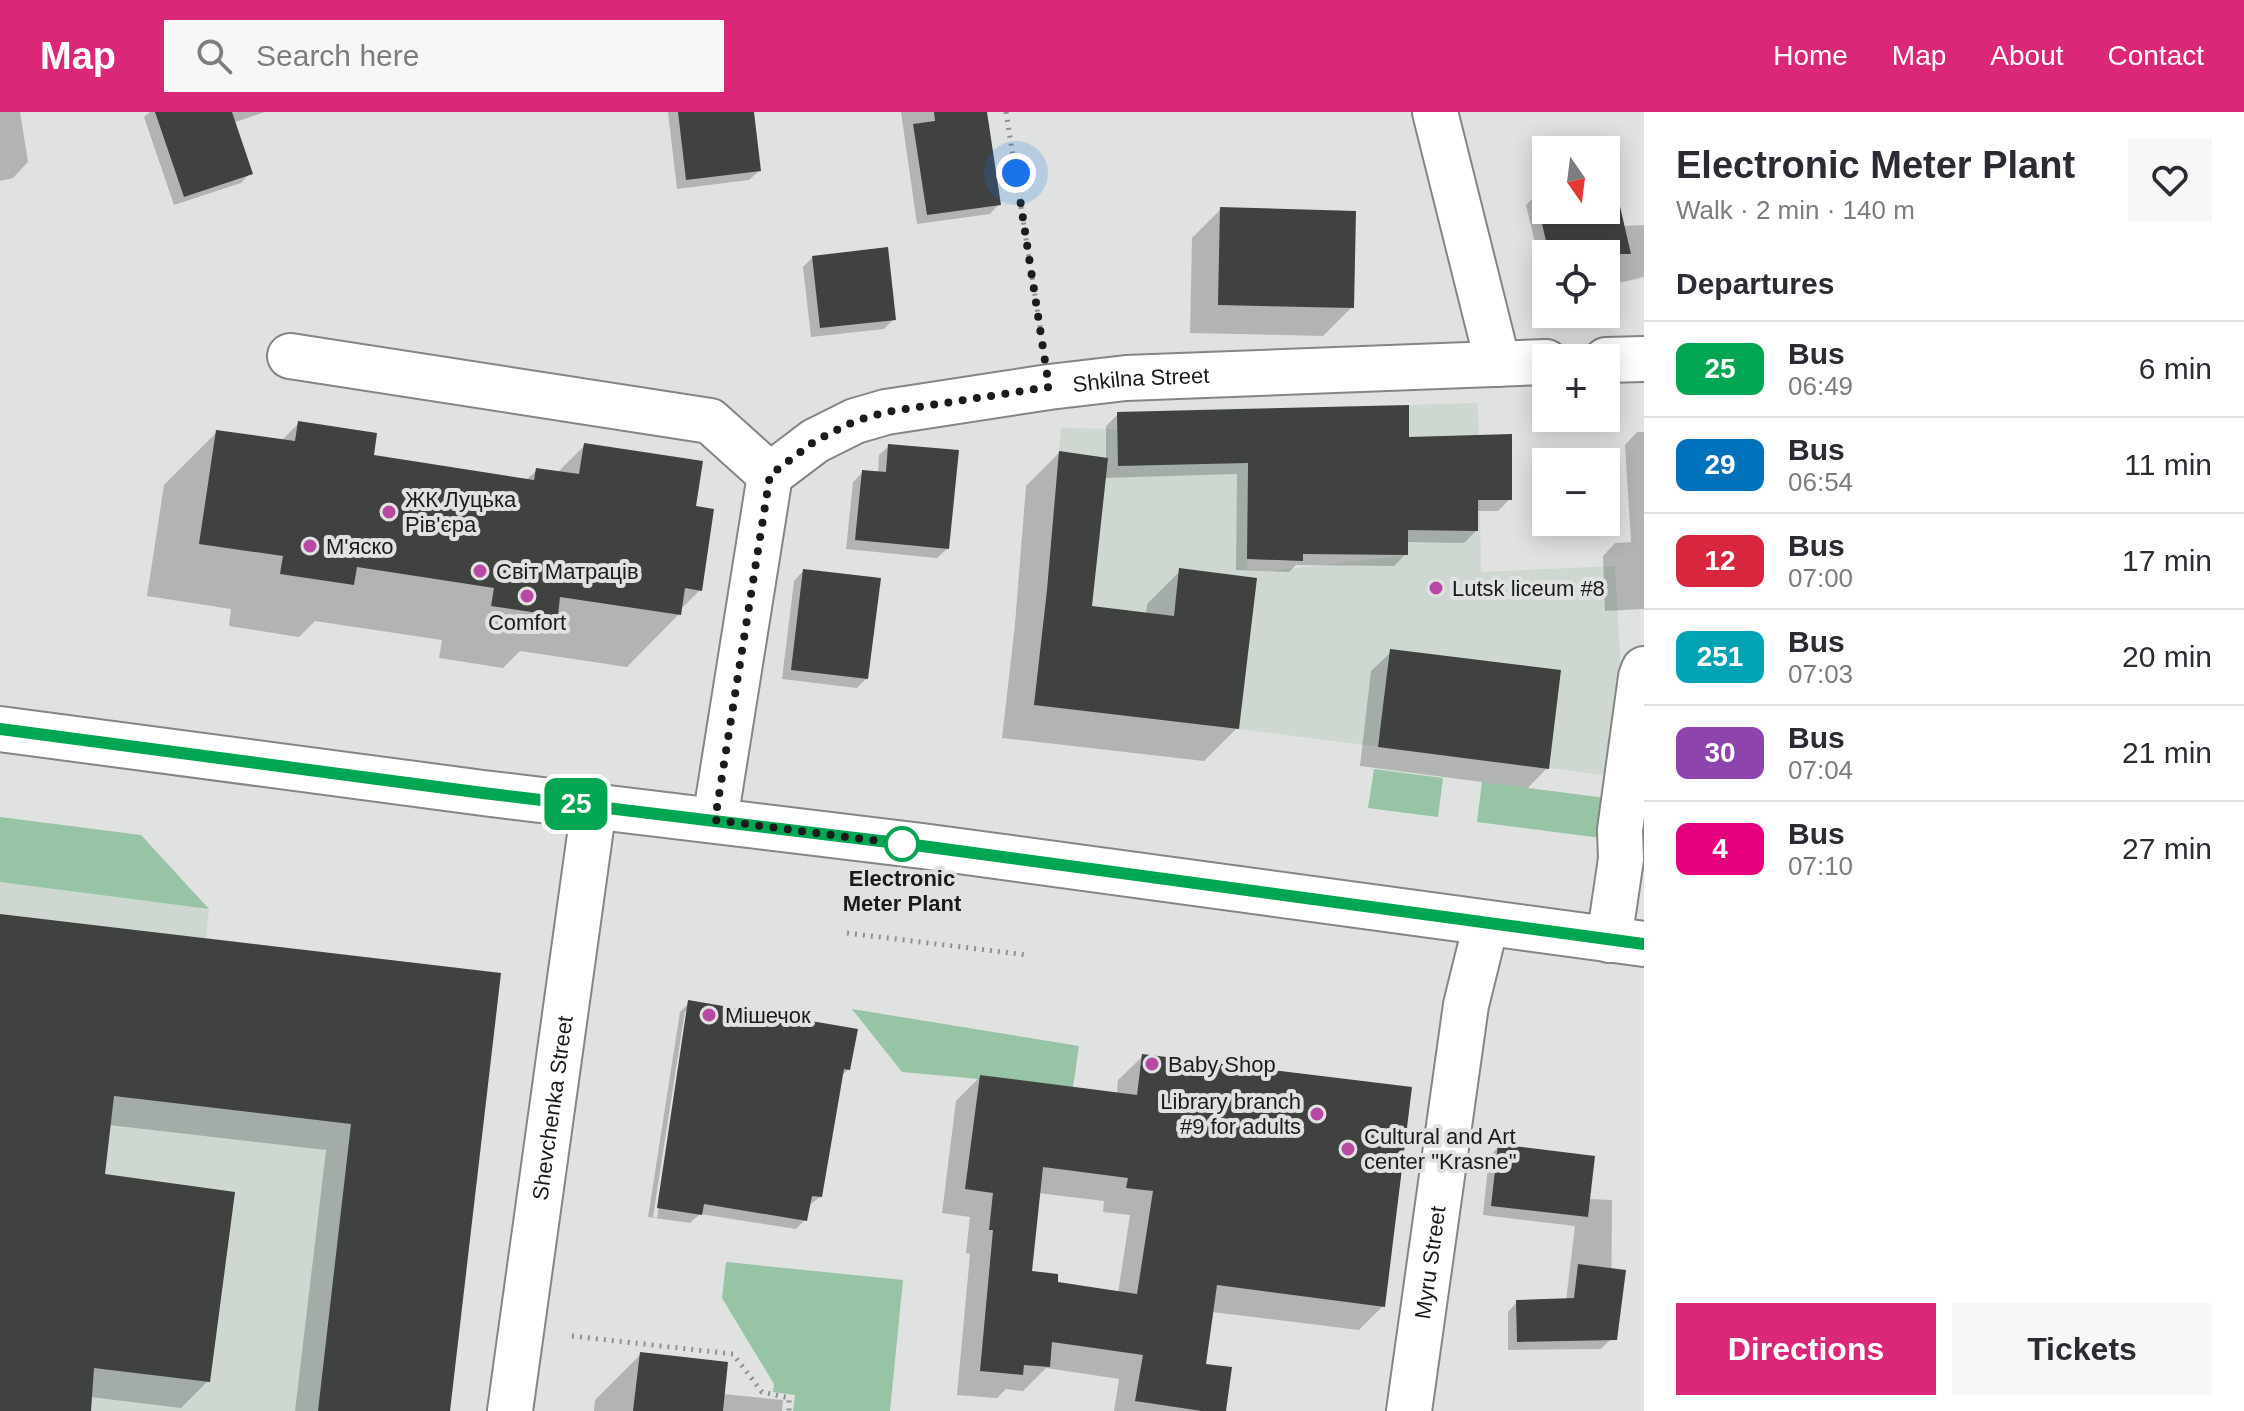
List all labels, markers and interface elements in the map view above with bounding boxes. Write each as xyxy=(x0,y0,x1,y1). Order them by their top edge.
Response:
search box xyxy=(164,20,724,92)
icon: search xyxy=(192,34,236,78)
text: Map xyxy=(40,35,116,77)
text: Search here xyxy=(256,39,419,72)
text: Home xyxy=(1773,40,1848,71)
text: Map xyxy=(1892,40,1946,71)
text: About xyxy=(1990,40,2064,71)
text: Contact xyxy=(2108,40,2204,71)
north arrow xyxy=(1532,136,1620,224)
map controls xyxy=(1532,136,1620,536)
button: heart xyxy=(2128,138,2212,222)
text: Electronic Meter Plant xyxy=(1676,144,2075,186)
your location xyxy=(996,153,1036,193)
text: Walk · 2 min · 140 m xyxy=(1676,195,1915,225)
button: locate xyxy=(1532,240,1620,328)
text: Departures xyxy=(1676,267,1834,300)
text: Bus xyxy=(1788,337,1845,370)
button: + xyxy=(1532,344,1620,432)
text: 6 min xyxy=(2139,352,2212,385)
text: 25 xyxy=(1704,353,1736,384)
street label: Shkilna Street xyxy=(1071,363,1210,397)
text: 06:49 xyxy=(1788,371,1853,401)
text: Bus xyxy=(1788,433,1845,466)
button: − xyxy=(1532,448,1620,536)
text: 11 min xyxy=(2124,448,2212,481)
text: 29 xyxy=(1704,449,1736,480)
text: 06:54 xyxy=(1788,467,1853,497)
place label: ЖК Луцька Рів'єра xyxy=(405,487,517,537)
marker: ЖК Луцька Рів'єра xyxy=(380,503,398,521)
text: Bus xyxy=(1788,529,1845,562)
place label: М'яско xyxy=(326,534,394,559)
marker: М'яско xyxy=(301,537,319,555)
text: 17 min xyxy=(2122,544,2212,577)
text: 12 xyxy=(1704,545,1736,576)
place label: Світ Матраців xyxy=(496,559,639,584)
marker: Світ Матраців xyxy=(471,562,489,580)
text: 07:00 xyxy=(1788,563,1853,593)
place label: Lutsk liceum #8 xyxy=(1452,576,1605,601)
marker: Lutsk liceum #8 xyxy=(1427,579,1445,597)
marker: Comfort xyxy=(518,587,536,605)
place label: Comfort xyxy=(488,610,566,635)
text: Bus xyxy=(1788,625,1845,658)
text: 20 min xyxy=(2122,640,2212,673)
text: 251 xyxy=(1697,641,1743,672)
text: 07:03 xyxy=(1788,659,1853,689)
text: Bus xyxy=(1788,721,1845,754)
text: 21 min xyxy=(2122,736,2212,769)
text: 30 xyxy=(1704,737,1736,768)
text: 07:04 xyxy=(1788,755,1853,785)
line badge: 25 xyxy=(540,778,612,830)
text: 25 xyxy=(560,788,592,819)
text: Bus xyxy=(1788,817,1845,850)
marker: Electronic Meter Plant xyxy=(885,827,919,861)
text: 27 min xyxy=(2122,832,2212,865)
text: 4 xyxy=(1712,833,1728,864)
text: 07:10 xyxy=(1788,851,1853,881)
place label: Electronic Meter Plant xyxy=(843,866,962,916)
place label: Мішечок xyxy=(725,1003,811,1028)
marker: Мішечок xyxy=(700,1006,718,1024)
street label: Shevchenka Street xyxy=(527,1014,578,1202)
place label: Baby Shop xyxy=(1168,1052,1276,1077)
marker: Baby Shop xyxy=(1143,1055,1161,1073)
place label: Library branch #9 for adults xyxy=(1160,1089,1301,1139)
marker: Library branch #9 for adults xyxy=(1308,1105,1326,1123)
place label: Cultural and Art center "Krasne" xyxy=(1364,1124,1517,1174)
marker: Cultural and Art center "Krasne" xyxy=(1339,1140,1357,1158)
street label: Myru Street xyxy=(1410,1204,1451,1321)
button: Directions xyxy=(1676,1303,1936,1395)
button: Tickets xyxy=(1952,1303,2212,1395)

